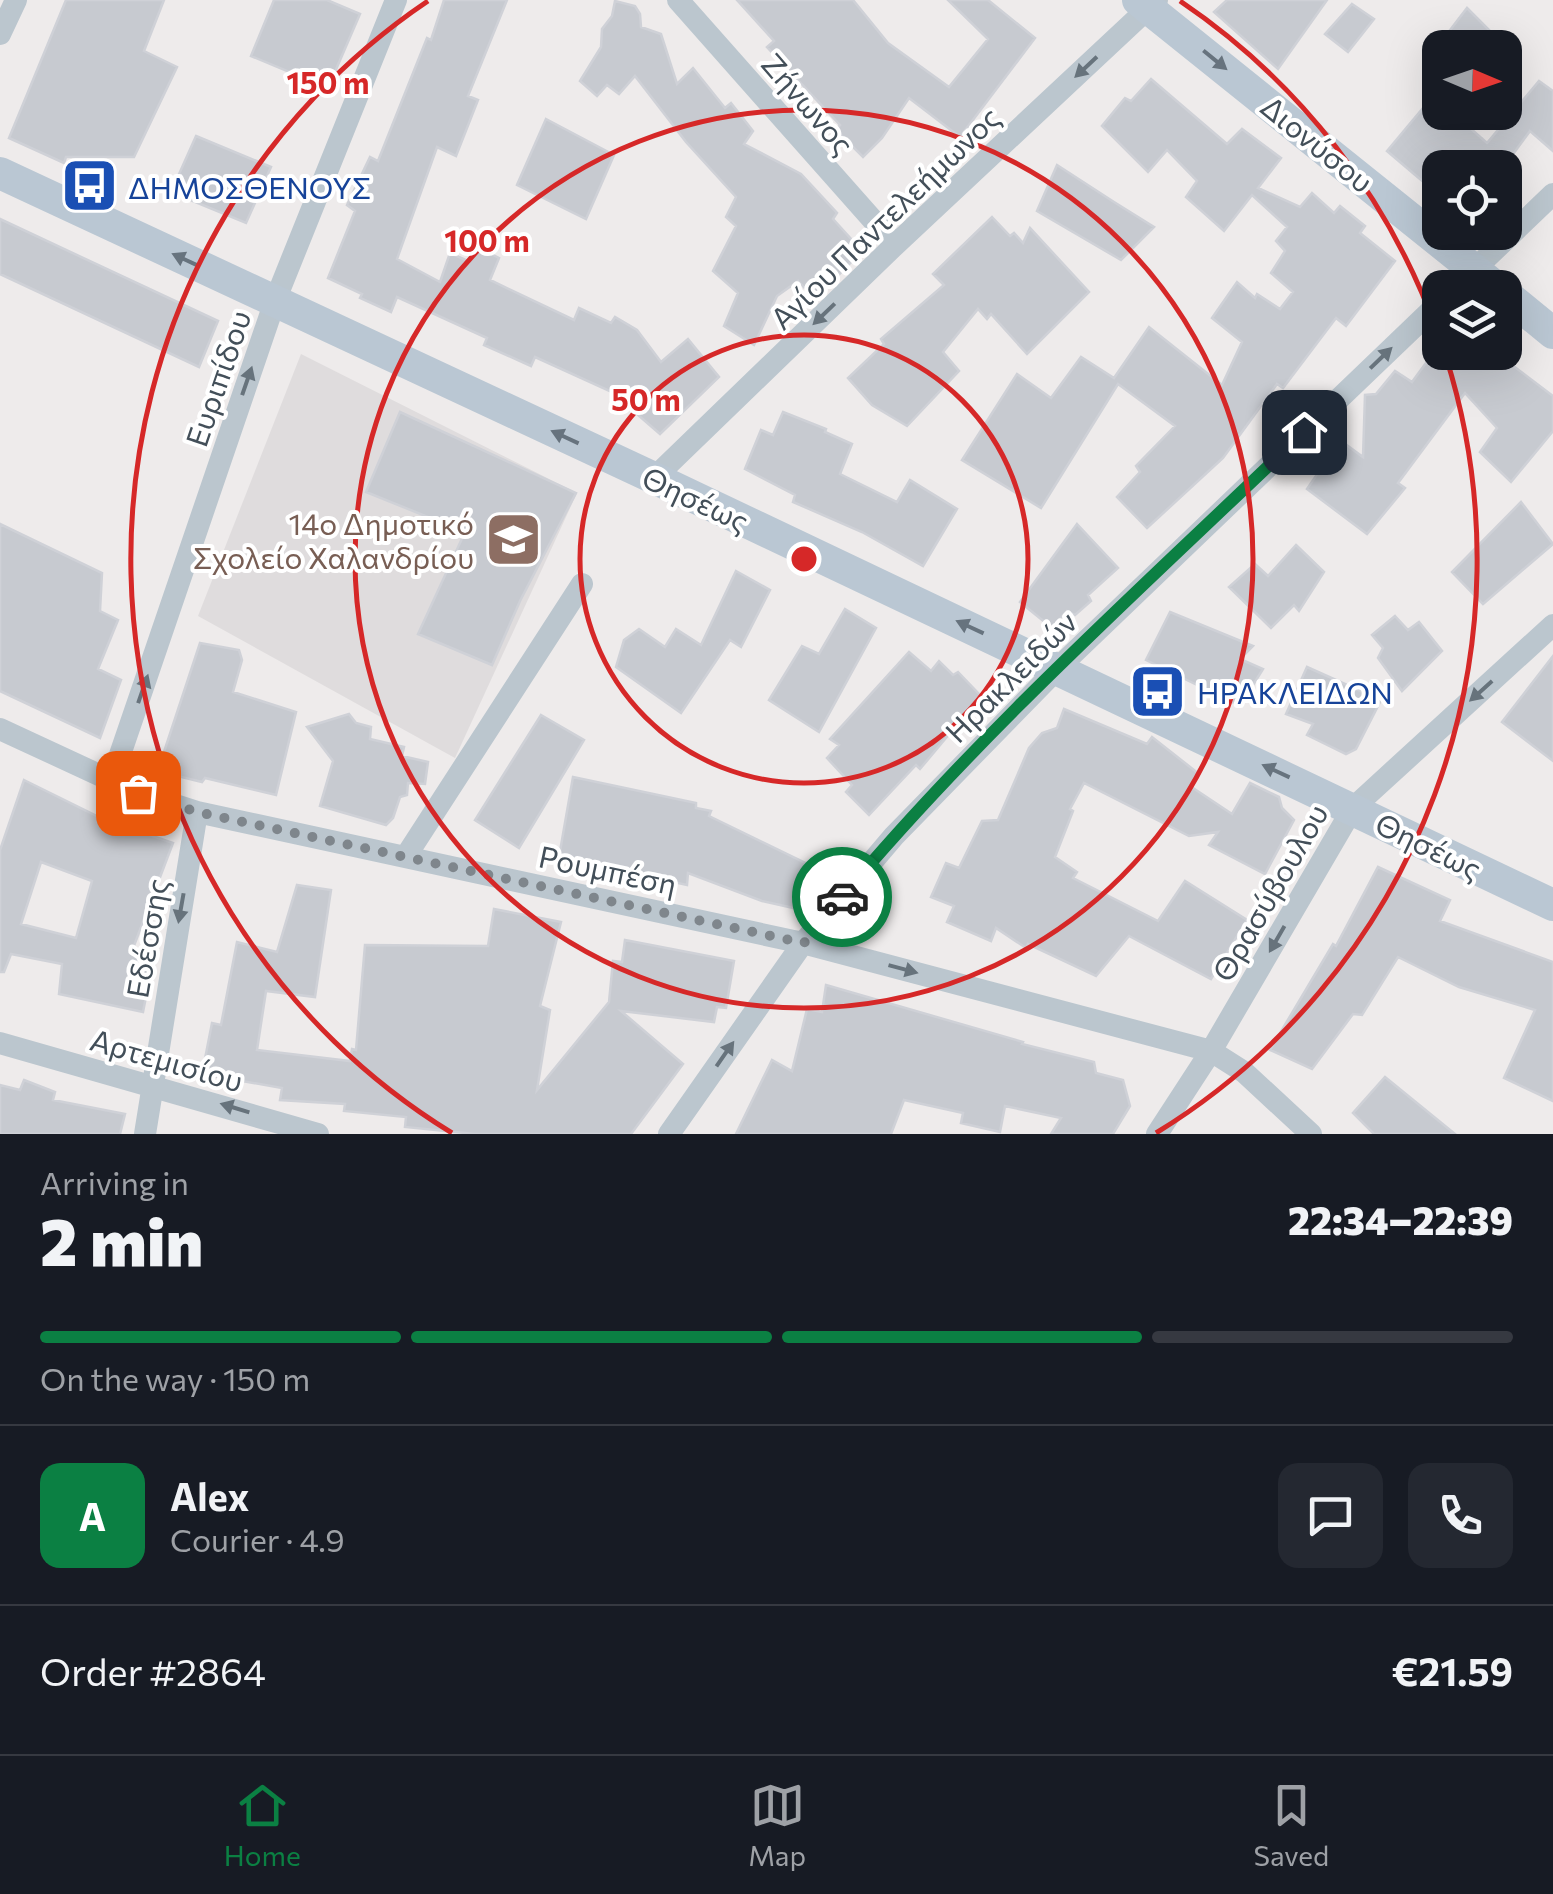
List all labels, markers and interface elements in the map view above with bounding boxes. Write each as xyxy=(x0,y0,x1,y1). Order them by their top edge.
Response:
north arrow xyxy=(1422,30,1522,130)
map controls xyxy=(1422,30,1522,370)
street label: Ζήνωνος xyxy=(755,45,863,161)
one-way arrow xyxy=(1203,49,1228,70)
one-way arrow xyxy=(1074,55,1098,78)
text: 150 m xyxy=(287,63,369,100)
street label: Διονύσου xyxy=(1255,87,1381,199)
street label: Αγίου Παντελεήμωνος xyxy=(762,98,1006,336)
button: locate xyxy=(1422,150,1522,250)
bus stop icon: ΔΗΜΟΣΘΕΝΟΥΣ xyxy=(59,156,119,216)
place label: ΔΗΜΟΣΘΕΝΟΥΣ xyxy=(128,168,371,205)
text: 100 m xyxy=(444,221,530,258)
one-way arrow xyxy=(172,251,201,268)
button: layers xyxy=(1422,270,1522,370)
one-way arrow xyxy=(813,302,837,325)
street label: Ευριπίδου xyxy=(176,305,258,451)
one-way arrow xyxy=(1369,347,1393,370)
one-way arrow xyxy=(241,366,256,396)
text: 50 m xyxy=(611,380,681,417)
pin xyxy=(1262,390,1347,475)
icon: home xyxy=(1277,405,1332,460)
one-way arrow xyxy=(550,429,579,446)
street label: Θησέως xyxy=(637,457,755,539)
place label: 14ο Δημοτικό Σχολείο Χαλανδρίου xyxy=(193,504,474,575)
school or university icon: 14ο Δημοτικό Σχολείο Χαλανδρίου xyxy=(483,509,543,569)
centre of rings xyxy=(786,541,822,577)
street label: Ηρακλειδών xyxy=(937,603,1083,749)
one-way arrow xyxy=(955,618,984,635)
bus stop icon: ΗΡΑΚΛΕΙΔΩΝ xyxy=(1128,661,1188,721)
place label: ΗΡΑΚΛΕΙΔΩΝ xyxy=(1197,673,1393,710)
one-way arrow xyxy=(136,674,151,704)
one-way arrow xyxy=(1469,679,1493,702)
pin xyxy=(96,751,181,836)
one-way arrow xyxy=(1261,763,1290,780)
icon: bag xyxy=(111,766,166,821)
street label: Θρασύβουλου xyxy=(1203,797,1335,987)
street label: Θησέως xyxy=(1370,804,1488,886)
street label: Ρουμπέση xyxy=(536,836,680,902)
courier xyxy=(792,847,892,947)
icon: car xyxy=(815,870,870,925)
street label: Εδέσσης xyxy=(117,876,175,1000)
one-way arrow xyxy=(173,892,188,924)
one-way arrow xyxy=(1268,925,1286,953)
one-way arrow xyxy=(888,962,919,978)
street label: Αρτεμισίου xyxy=(87,1020,247,1098)
one-way arrow xyxy=(715,1041,734,1068)
one-way arrow xyxy=(220,1100,250,1115)
text: Arriving in xyxy=(40,1162,189,1202)
text: 22:34–22:39 xyxy=(1288,1196,1513,1243)
text: 2 min xyxy=(40,1200,203,1279)
text: On the way · 150 m xyxy=(40,1358,310,1398)
button: chat xyxy=(1278,1463,1383,1568)
button: phone xyxy=(1408,1463,1513,1568)
text: Alex xyxy=(170,1472,249,1519)
text: A xyxy=(79,1492,106,1539)
text: Courier · 4.9 xyxy=(170,1519,345,1559)
text: Order #2864 xyxy=(40,1647,266,1694)
text: €21.59 xyxy=(1392,1647,1513,1694)
tab: Home xyxy=(224,1778,301,1872)
tab: Map xyxy=(748,1778,806,1872)
tab: Saved xyxy=(1254,1778,1329,1872)

